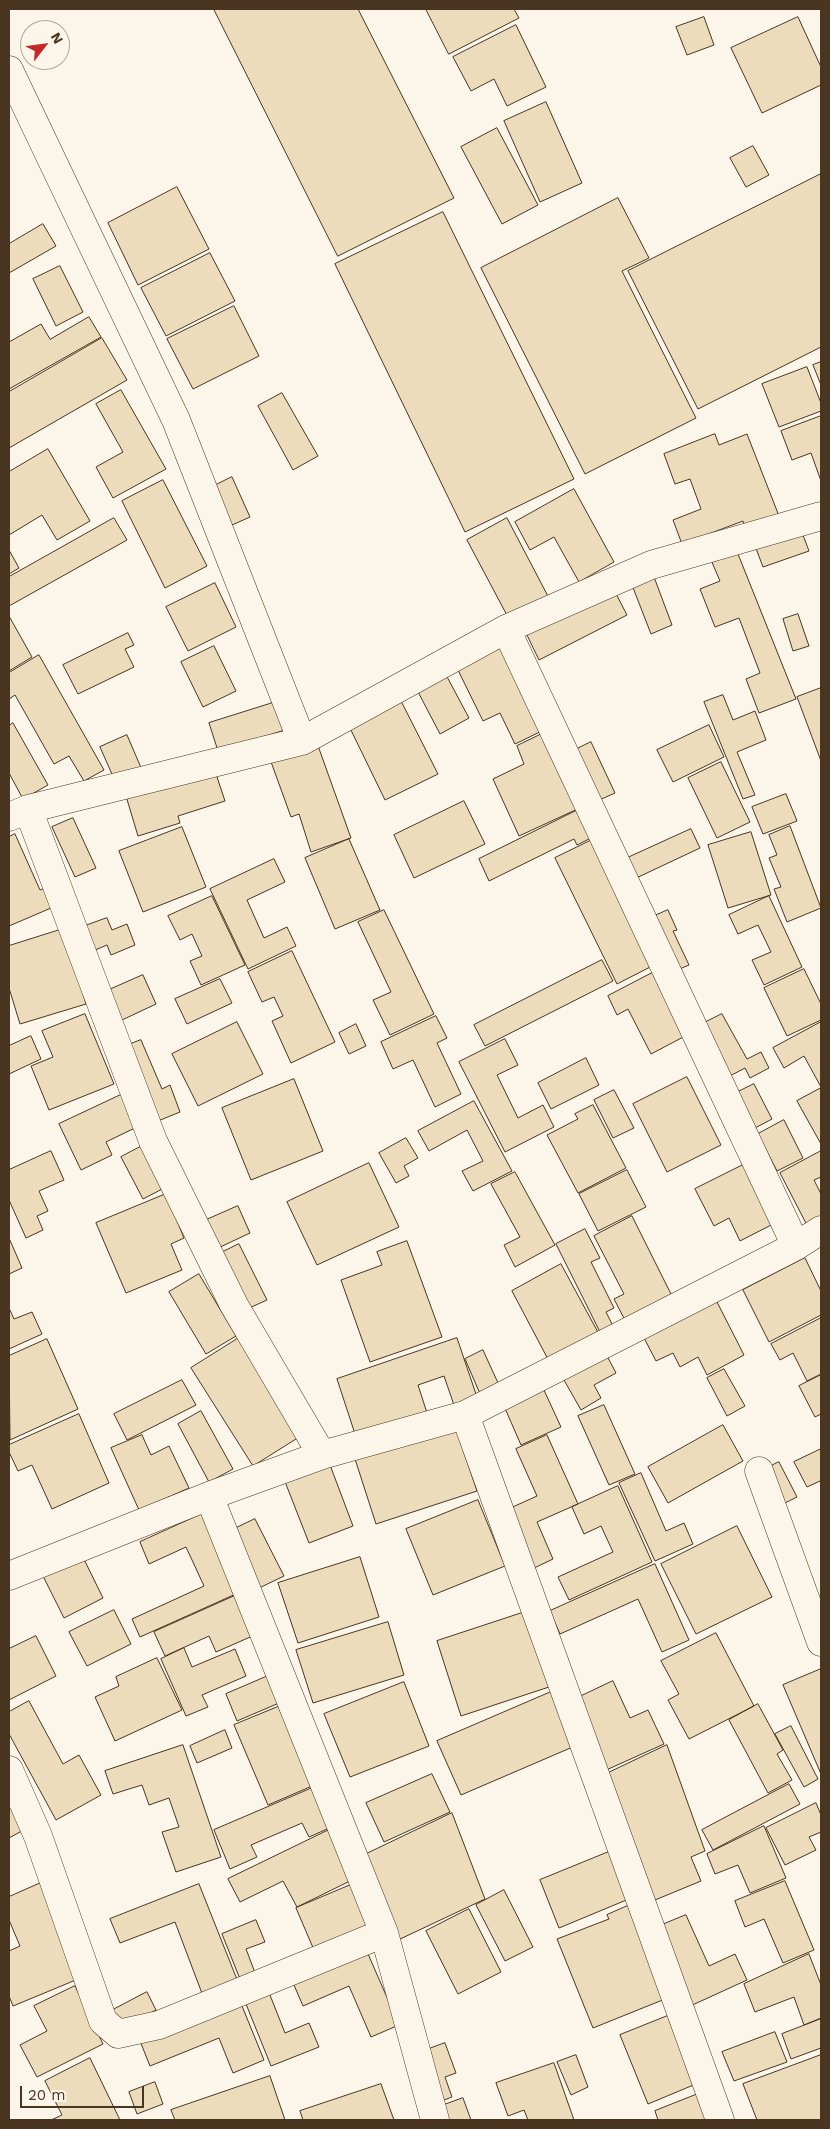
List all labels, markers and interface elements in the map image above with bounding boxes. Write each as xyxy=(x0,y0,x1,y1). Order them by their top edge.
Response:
north arrow xyxy=(20,20,70,70)
text: N xyxy=(48,30,67,46)
scale bar xyxy=(22,2076,146,2108)
text: 20 m xyxy=(28,2086,66,2104)

